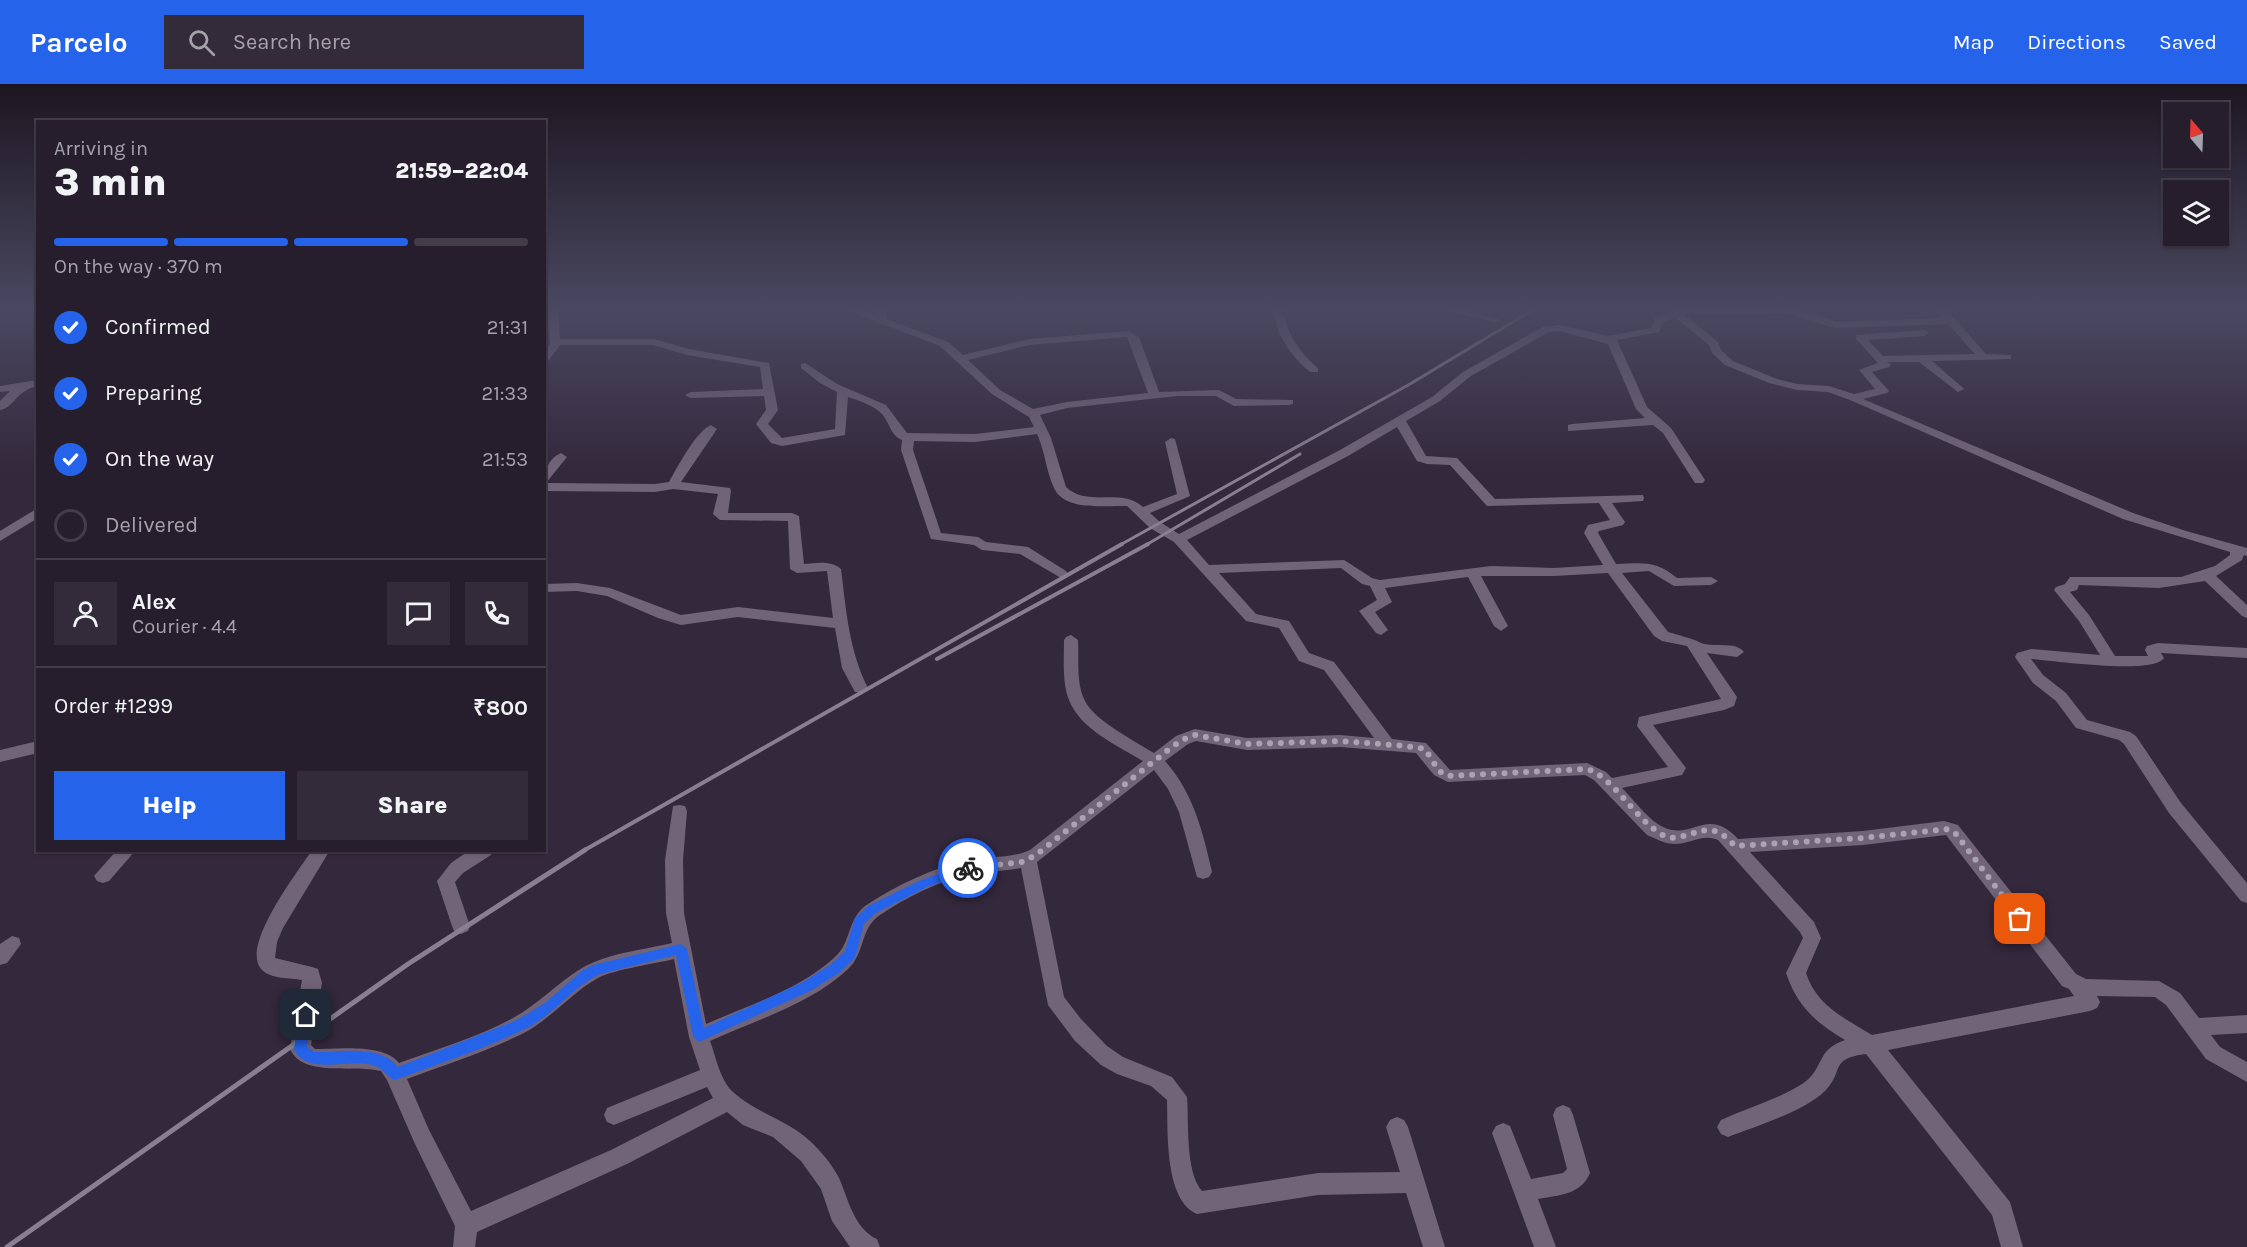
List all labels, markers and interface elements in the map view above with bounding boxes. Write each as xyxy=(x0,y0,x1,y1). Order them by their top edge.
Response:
search box xyxy=(164,15,584,69)
text: Parcelo xyxy=(30,26,128,59)
icon: search xyxy=(185,26,218,59)
text: Search here xyxy=(233,29,351,55)
text: Map xyxy=(1953,30,1994,54)
text: Directions xyxy=(2027,30,2126,54)
text: Saved xyxy=(2159,30,2217,54)
north arrow xyxy=(2163,102,2229,168)
map controls xyxy=(2163,102,2229,246)
text: Arriving in xyxy=(54,137,148,160)
text: 21:59–22:04 xyxy=(395,158,528,184)
text: 3 min xyxy=(54,159,167,205)
button: layers xyxy=(2163,180,2229,246)
text: On the way · 370 m xyxy=(54,255,223,278)
icon: check xyxy=(54,311,87,344)
text: Confirmed xyxy=(105,314,211,340)
text: 21:31 xyxy=(487,316,528,339)
icon: check xyxy=(54,377,87,410)
text: Preparing xyxy=(105,380,202,406)
text: 21:33 xyxy=(482,382,528,405)
icon: check xyxy=(54,443,87,476)
text: On the way xyxy=(105,446,214,472)
text: 21:53 xyxy=(482,448,528,471)
text: Delivered xyxy=(105,512,198,538)
button: person xyxy=(54,582,117,645)
button: chat xyxy=(387,582,450,645)
button: phone xyxy=(465,582,528,645)
text: Alex xyxy=(132,589,176,615)
text: Courier · 4.4 xyxy=(132,615,237,638)
text: Order #1299 xyxy=(54,693,173,719)
text: ₹800 xyxy=(473,695,528,721)
button: Help xyxy=(54,771,285,840)
button: Share xyxy=(297,771,528,840)
courier xyxy=(938,838,998,898)
icon: bike xyxy=(952,852,985,885)
pin xyxy=(1994,893,2045,944)
icon: bag xyxy=(2003,902,2036,935)
pin xyxy=(280,989,331,1040)
icon: home xyxy=(289,998,322,1031)

